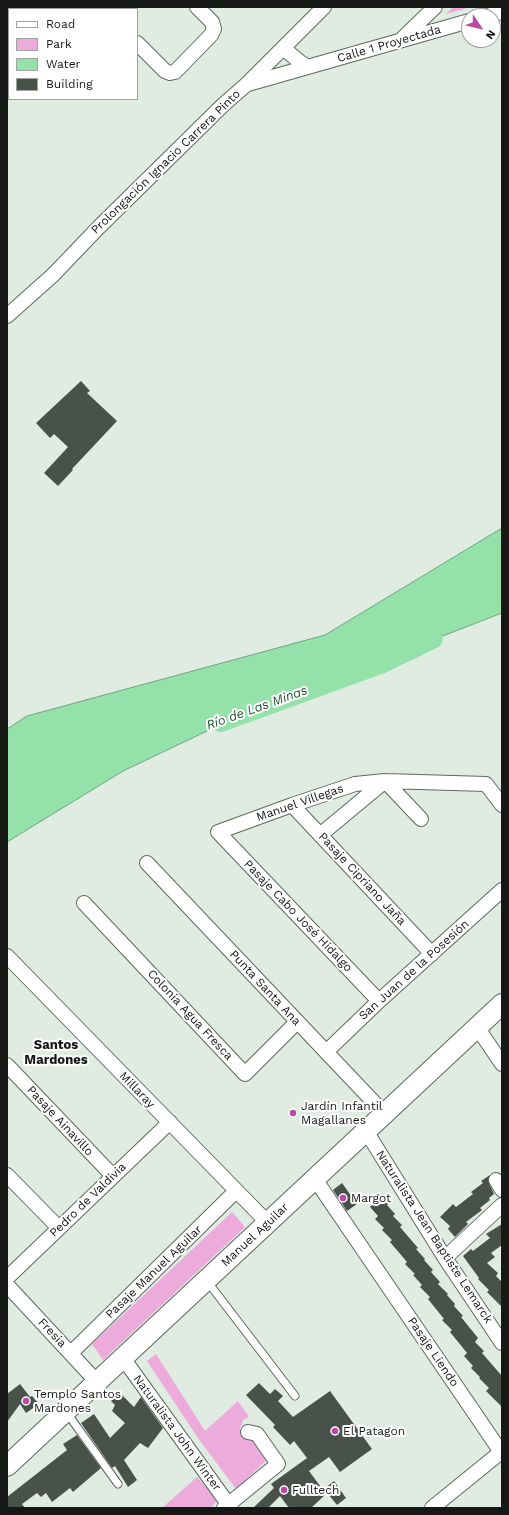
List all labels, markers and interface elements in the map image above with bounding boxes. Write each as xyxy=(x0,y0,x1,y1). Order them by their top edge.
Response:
legend xyxy=(8,8,138,100)
north arrow xyxy=(461,8,501,48)
text: Road xyxy=(46,17,75,31)
street label: Calle 1 Proyectada xyxy=(336,22,442,66)
text: N xyxy=(483,28,498,42)
text: Park xyxy=(46,37,72,51)
text: Water xyxy=(46,57,80,71)
text: Building xyxy=(46,77,93,91)
street label: Prolongación Ignacio Carrera Pinto xyxy=(88,87,244,237)
water label: Río de Las Minas xyxy=(204,682,310,734)
street label: Manuel Villegas xyxy=(255,781,345,825)
street label: Pasaje Cipriano Jaña xyxy=(315,830,409,928)
street label: Pasaje Cabo José Hidalgo xyxy=(241,857,355,975)
street label: San Juan de la Posesión xyxy=(356,917,472,1023)
street label: Punta Santa Ana xyxy=(226,947,304,1029)
street label: Colonia Agua Fresca xyxy=(144,967,236,1063)
district label: Santos Mardones xyxy=(24,1037,88,1068)
street label: Millaray xyxy=(116,1069,158,1111)
street label: Pasaje Ainavillo xyxy=(24,1083,96,1159)
place label: Jardín Infantil Magallanes xyxy=(301,1099,383,1127)
marker: Jardín Infantil Magallanes xyxy=(288,1108,298,1118)
street label: Naturalista Jean Baptiste Lemarck xyxy=(373,1148,495,1326)
street label: Pedro de Valdivia xyxy=(47,1160,129,1240)
place label: Margot xyxy=(351,1191,391,1205)
marker: Margot xyxy=(338,1193,348,1203)
street label: Manuel Aguilar xyxy=(218,1200,292,1270)
street label: Pasaje Manuel Aguilar xyxy=(103,1222,205,1322)
street label: Pasaje Liendo xyxy=(404,1314,462,1390)
street label: Fresia xyxy=(35,1315,69,1351)
street label: Naturalista John Winter xyxy=(130,1372,224,1494)
place label: Templo Santos Mardones xyxy=(34,1387,121,1415)
marker: Templo Santos Mardones xyxy=(21,1396,31,1406)
place label: El Patagon xyxy=(343,1424,405,1438)
marker: El Patagon xyxy=(330,1426,340,1436)
place label: Fulltech xyxy=(292,1483,339,1497)
marker: Fulltech xyxy=(279,1485,289,1495)

